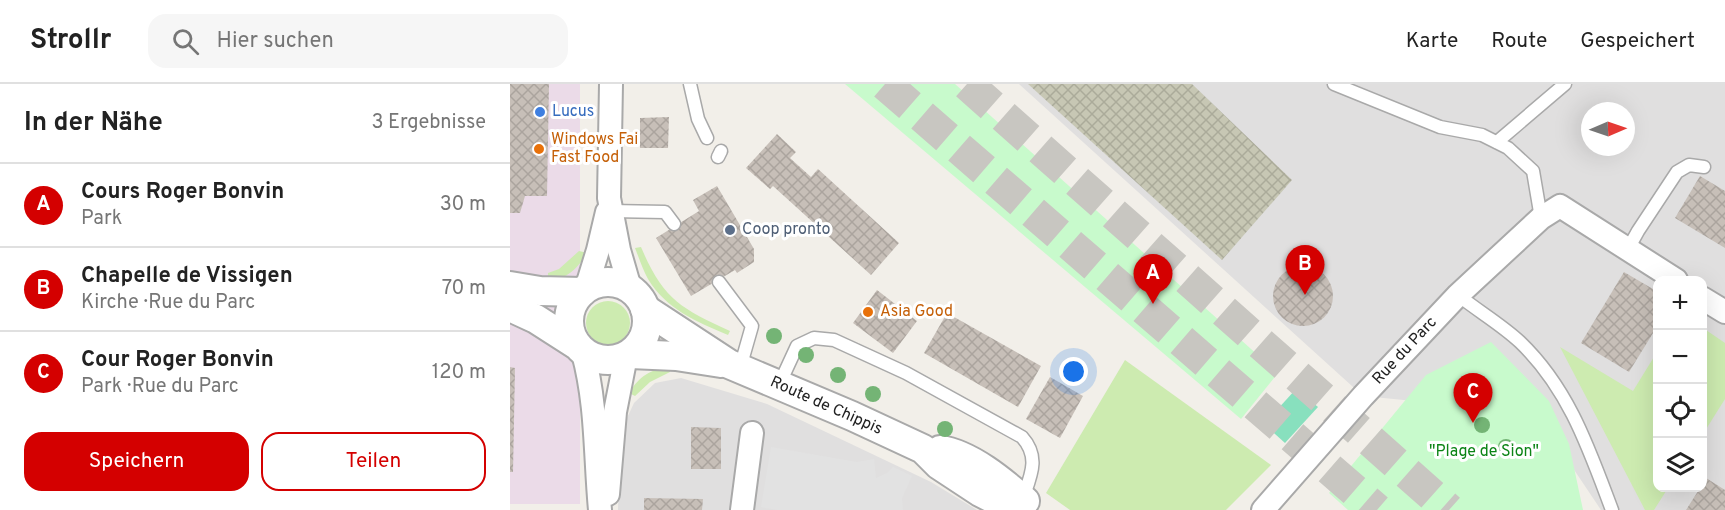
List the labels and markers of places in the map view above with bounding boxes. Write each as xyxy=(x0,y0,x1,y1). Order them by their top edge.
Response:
place label: Lucus xyxy=(552,102,594,122)
marker: Lucus xyxy=(533,105,547,119)
place label: Windows Fai Fast Food xyxy=(551,130,638,168)
marker: Windows Fai Fast Food xyxy=(532,142,546,156)
place label: Coop pronto xyxy=(742,220,831,240)
marker: Coop pronto xyxy=(723,223,737,237)
pin: B xyxy=(1286,246,1324,295)
pin: A xyxy=(1134,254,1172,304)
place label: Asia Good xyxy=(880,302,953,322)
marker: Asia Good xyxy=(861,305,875,319)
pin: C xyxy=(1454,374,1492,423)

